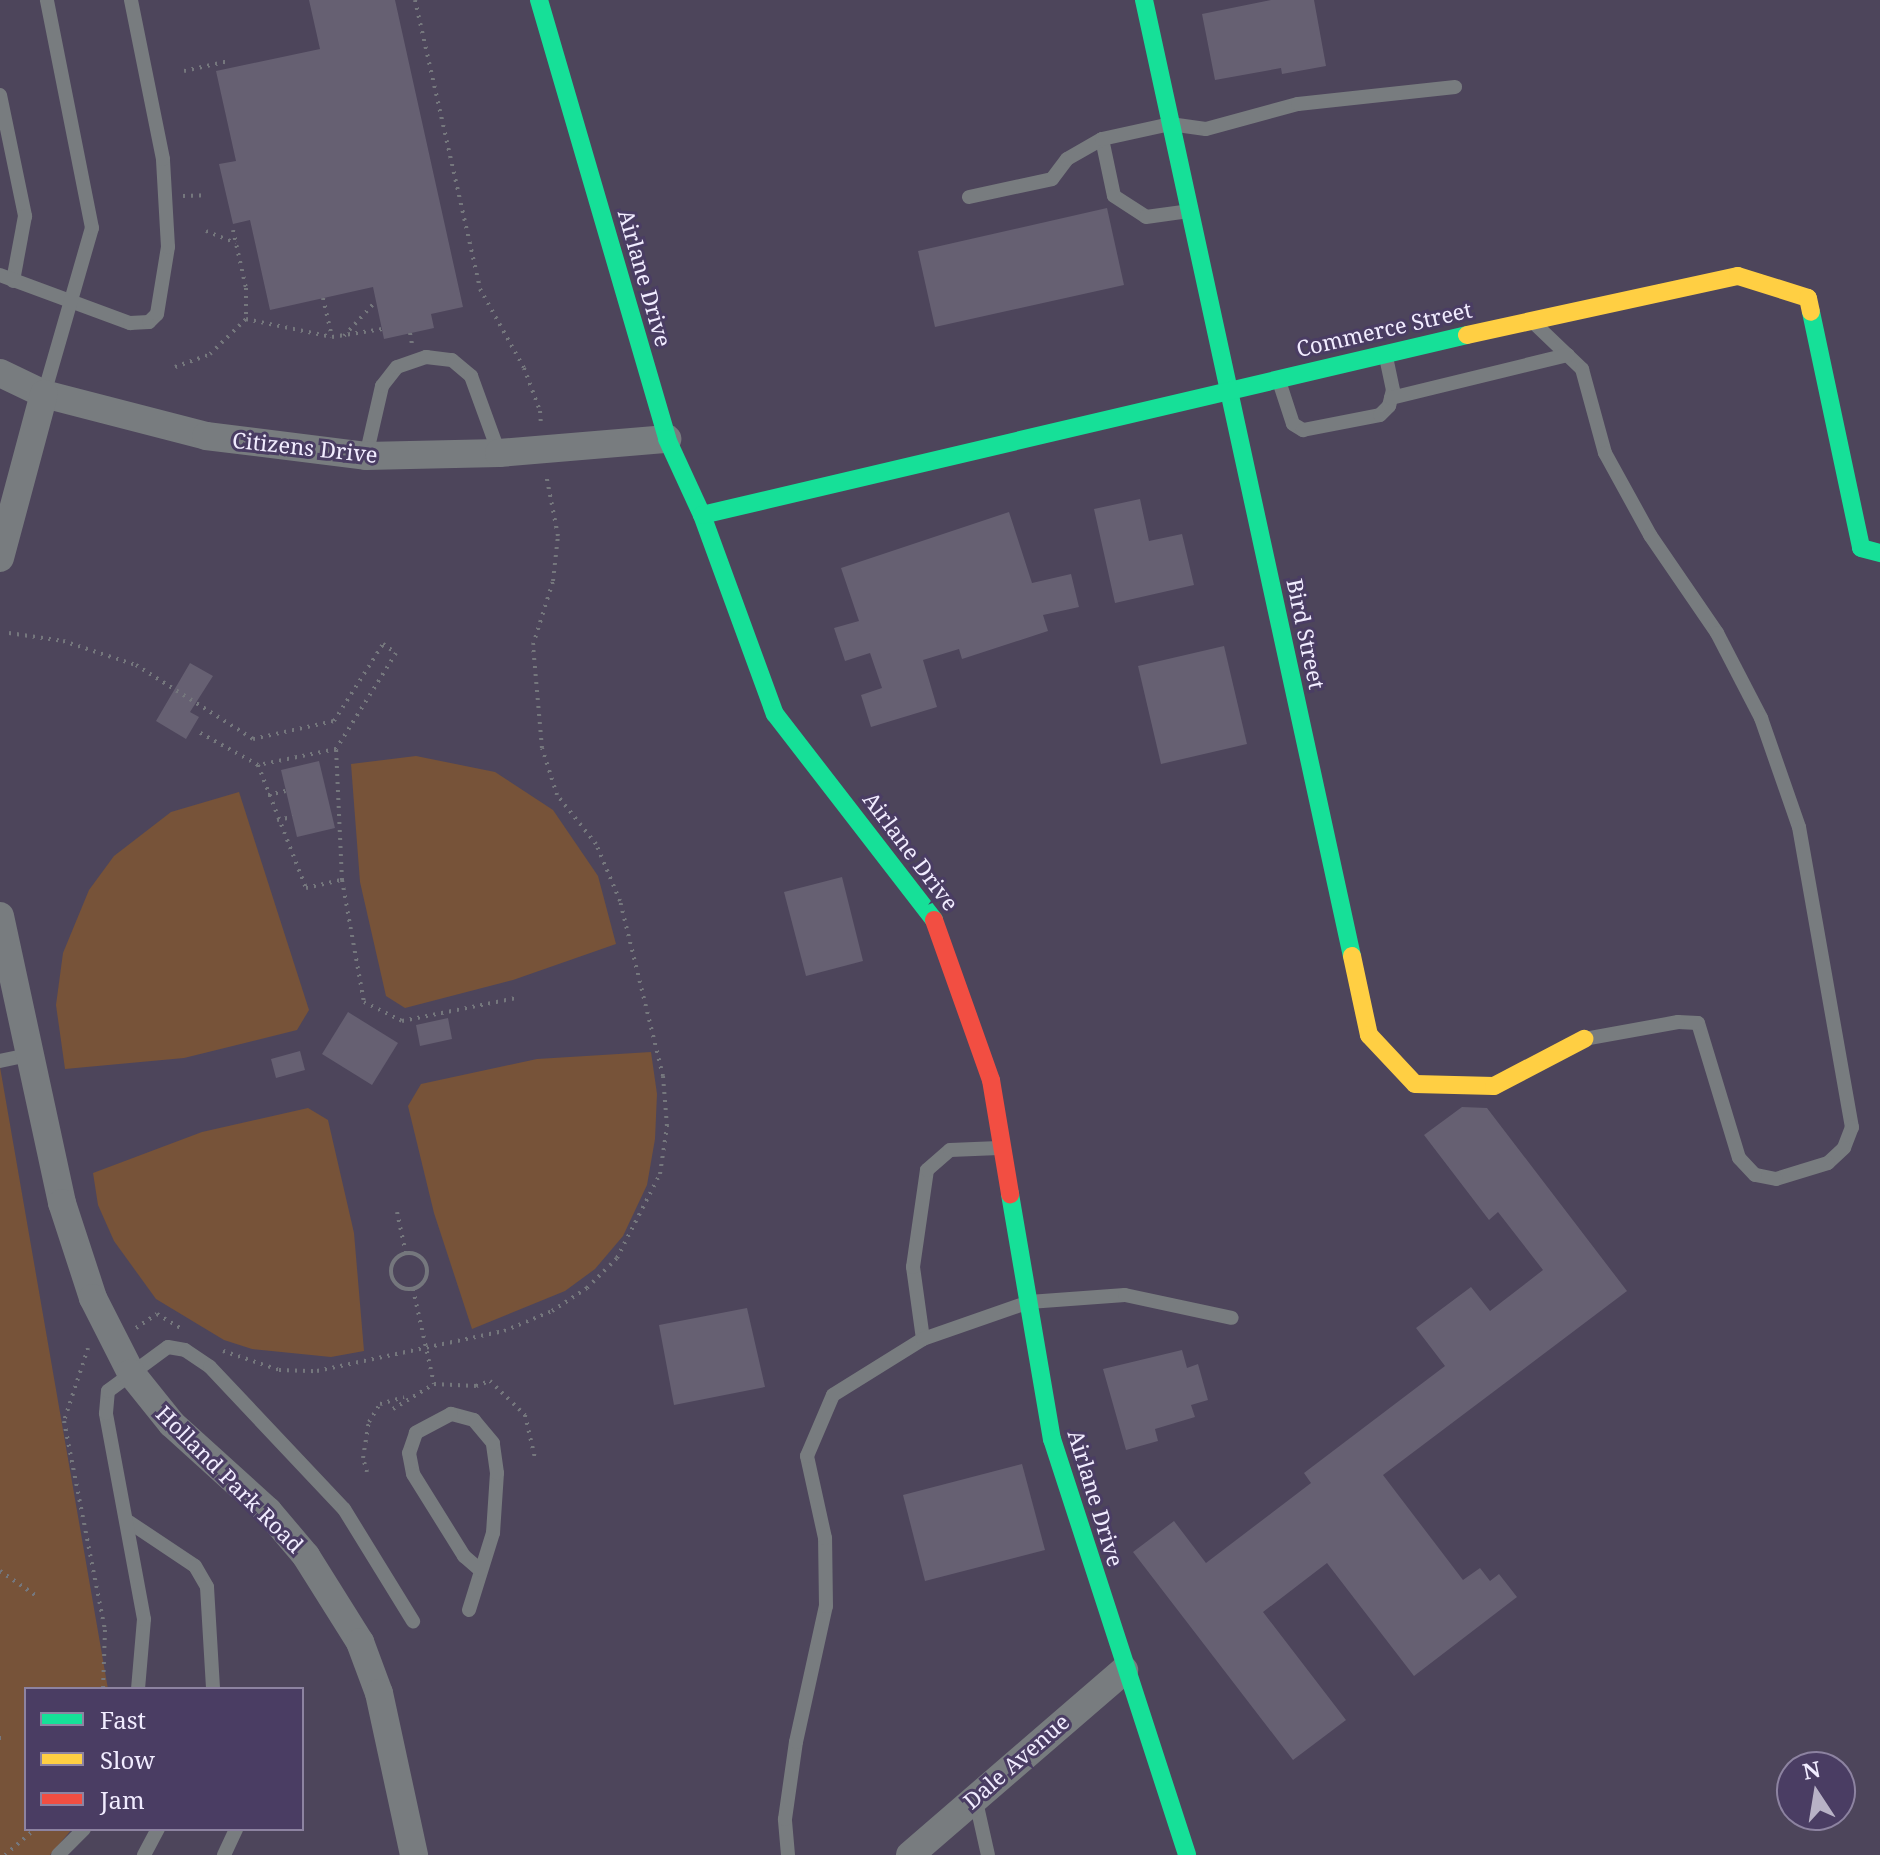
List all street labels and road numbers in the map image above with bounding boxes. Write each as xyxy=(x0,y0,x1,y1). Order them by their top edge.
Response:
street label: Airlane Drive xyxy=(613,206,677,350)
street label: Commerce Street xyxy=(1294,296,1474,362)
street label: Citizens Drive xyxy=(231,426,379,468)
street label: Bird Street xyxy=(1281,576,1331,692)
street label: Airlane Drive xyxy=(858,786,964,916)
street label: Holland Park Road xyxy=(151,1400,309,1558)
street label: Airlane Drive xyxy=(1063,1426,1129,1570)
street label: Dale Avenue xyxy=(958,1708,1074,1814)

